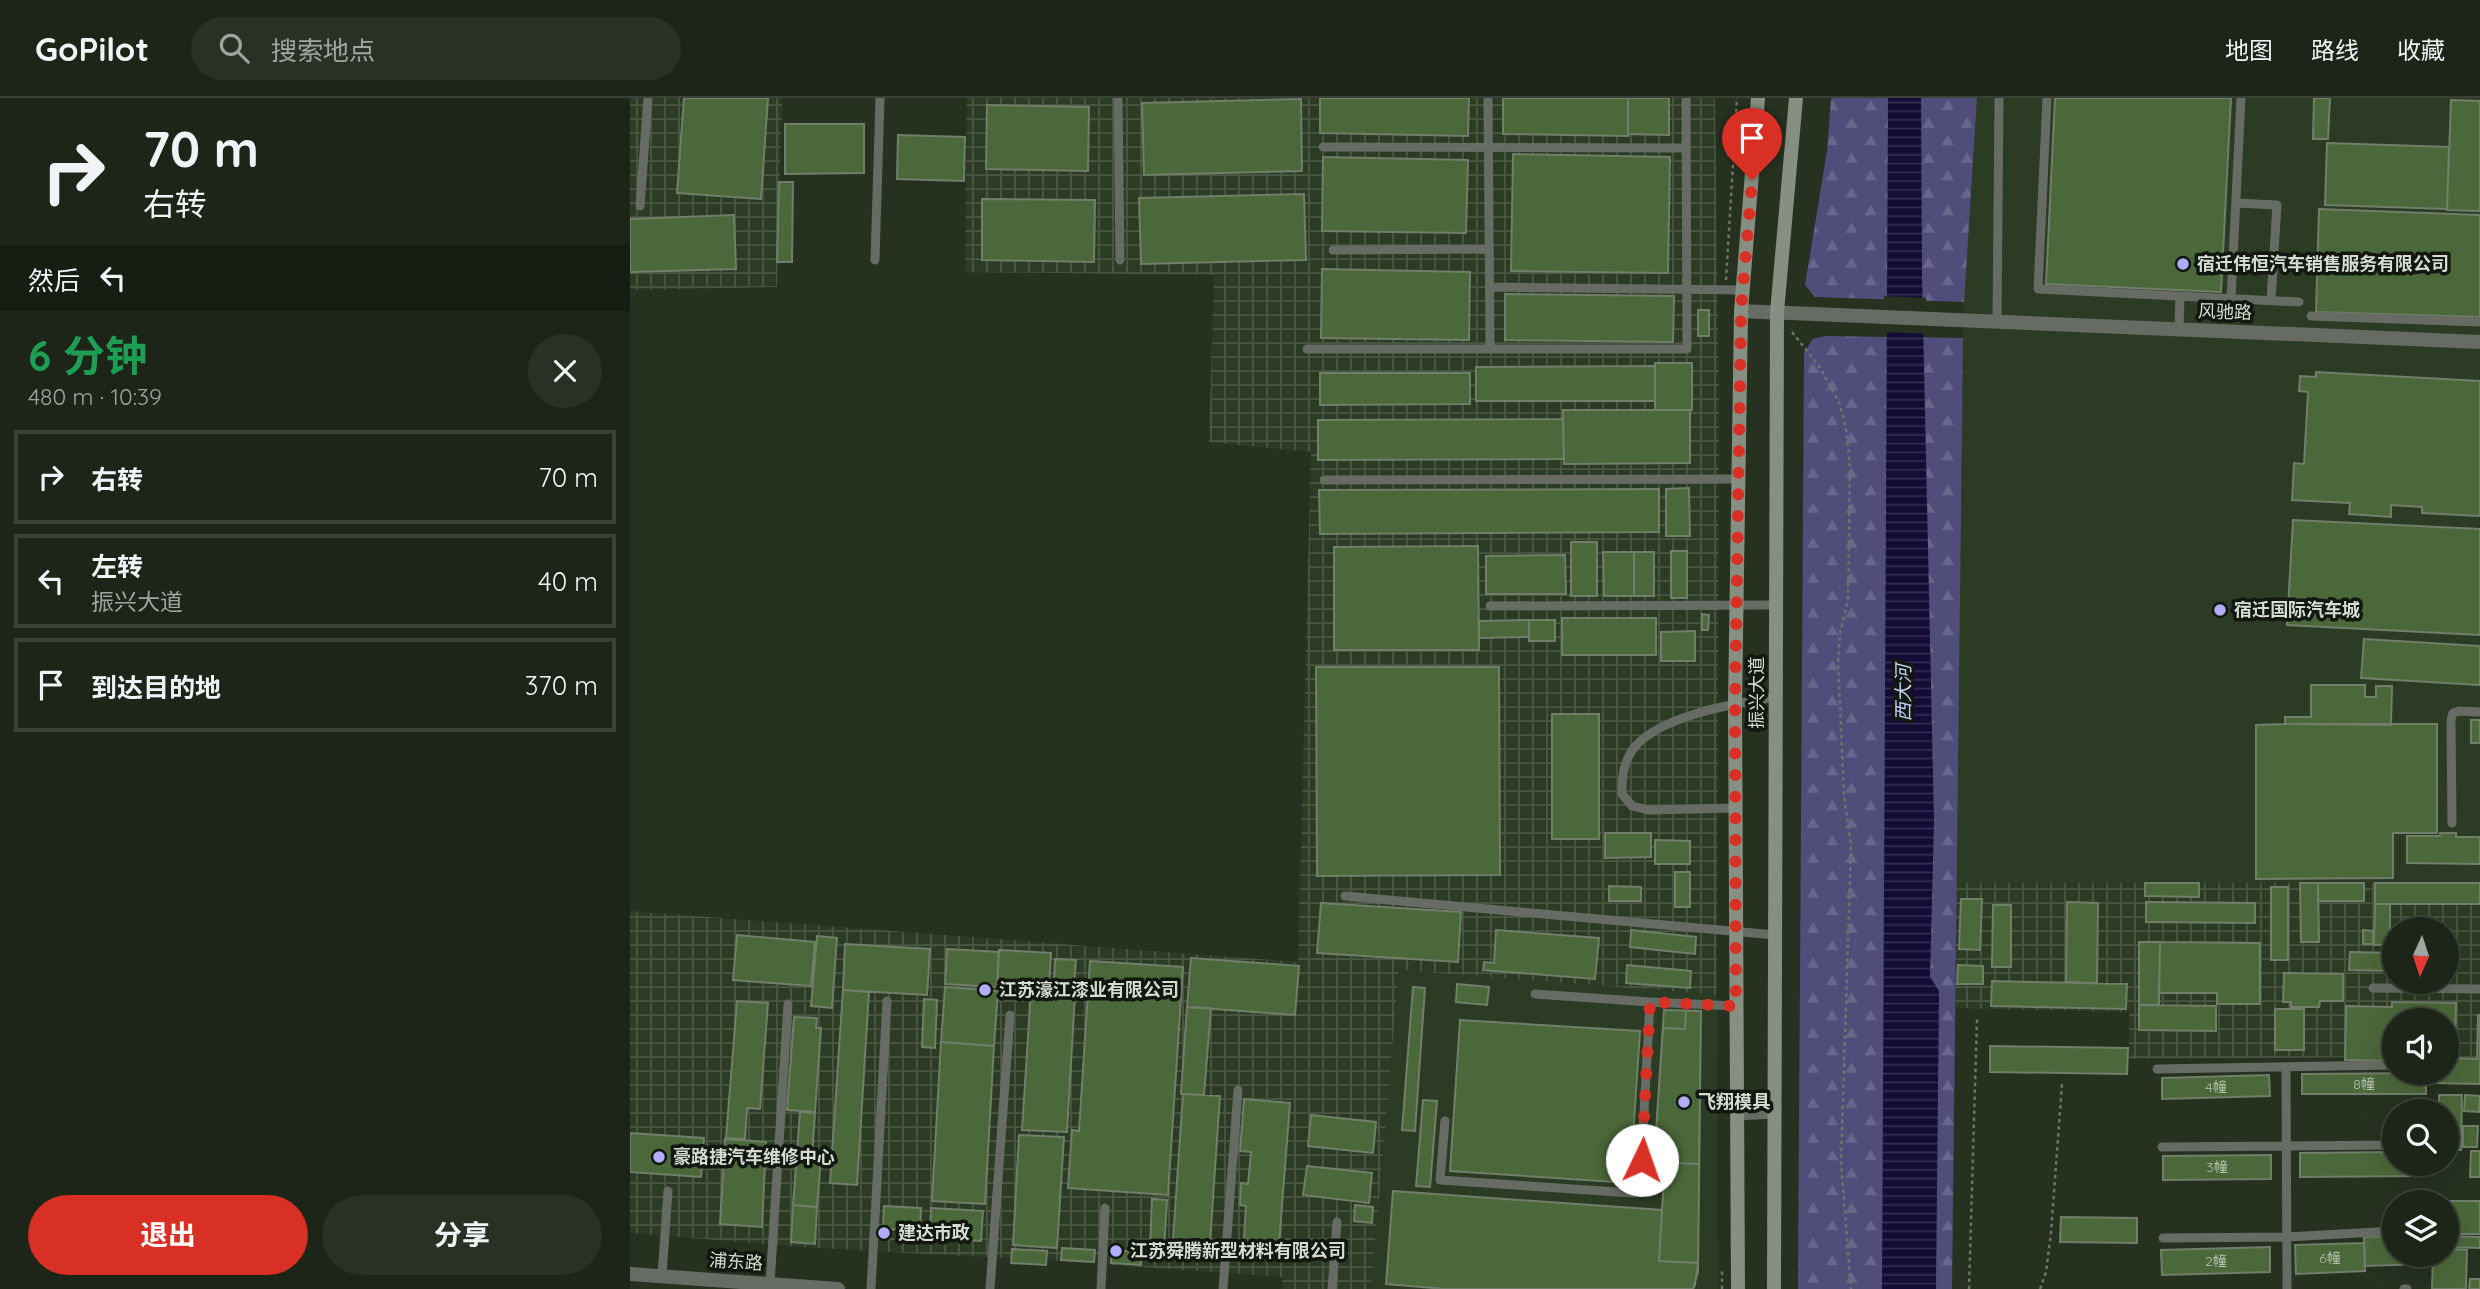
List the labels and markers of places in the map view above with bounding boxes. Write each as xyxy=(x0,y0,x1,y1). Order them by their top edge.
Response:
pin xyxy=(1722,108,1782,180)
place label: 宿迁伟恒汽车销售服务有限公司 xyxy=(2197,252,2449,275)
marker: 宿迁伟恒汽车销售服务有限公司 xyxy=(2175,256,2191,272)
place label: 宿迁国际汽车城 xyxy=(2234,598,2360,621)
marker: 宿迁国际汽车城 xyxy=(2212,602,2228,618)
place label: 江苏濠江漆业有限公司 xyxy=(999,978,1179,1001)
marker: 江苏濠江漆业有限公司 xyxy=(977,982,993,998)
place label: 飞翔模具 xyxy=(1698,1090,1770,1113)
marker: 飞翔模具 xyxy=(1676,1094,1692,1110)
place label: 豪路捷汽车维修中心 xyxy=(673,1145,835,1168)
marker: 豪路捷汽车维修中心 xyxy=(651,1149,667,1165)
place label: 建达市政 xyxy=(898,1221,970,1244)
marker: 建达市政 xyxy=(876,1225,892,1241)
place label: 江苏舜腾新型材料有限公司 xyxy=(1130,1239,1346,1262)
marker: 江苏舜腾新型材料有限公司 xyxy=(1108,1243,1124,1259)

